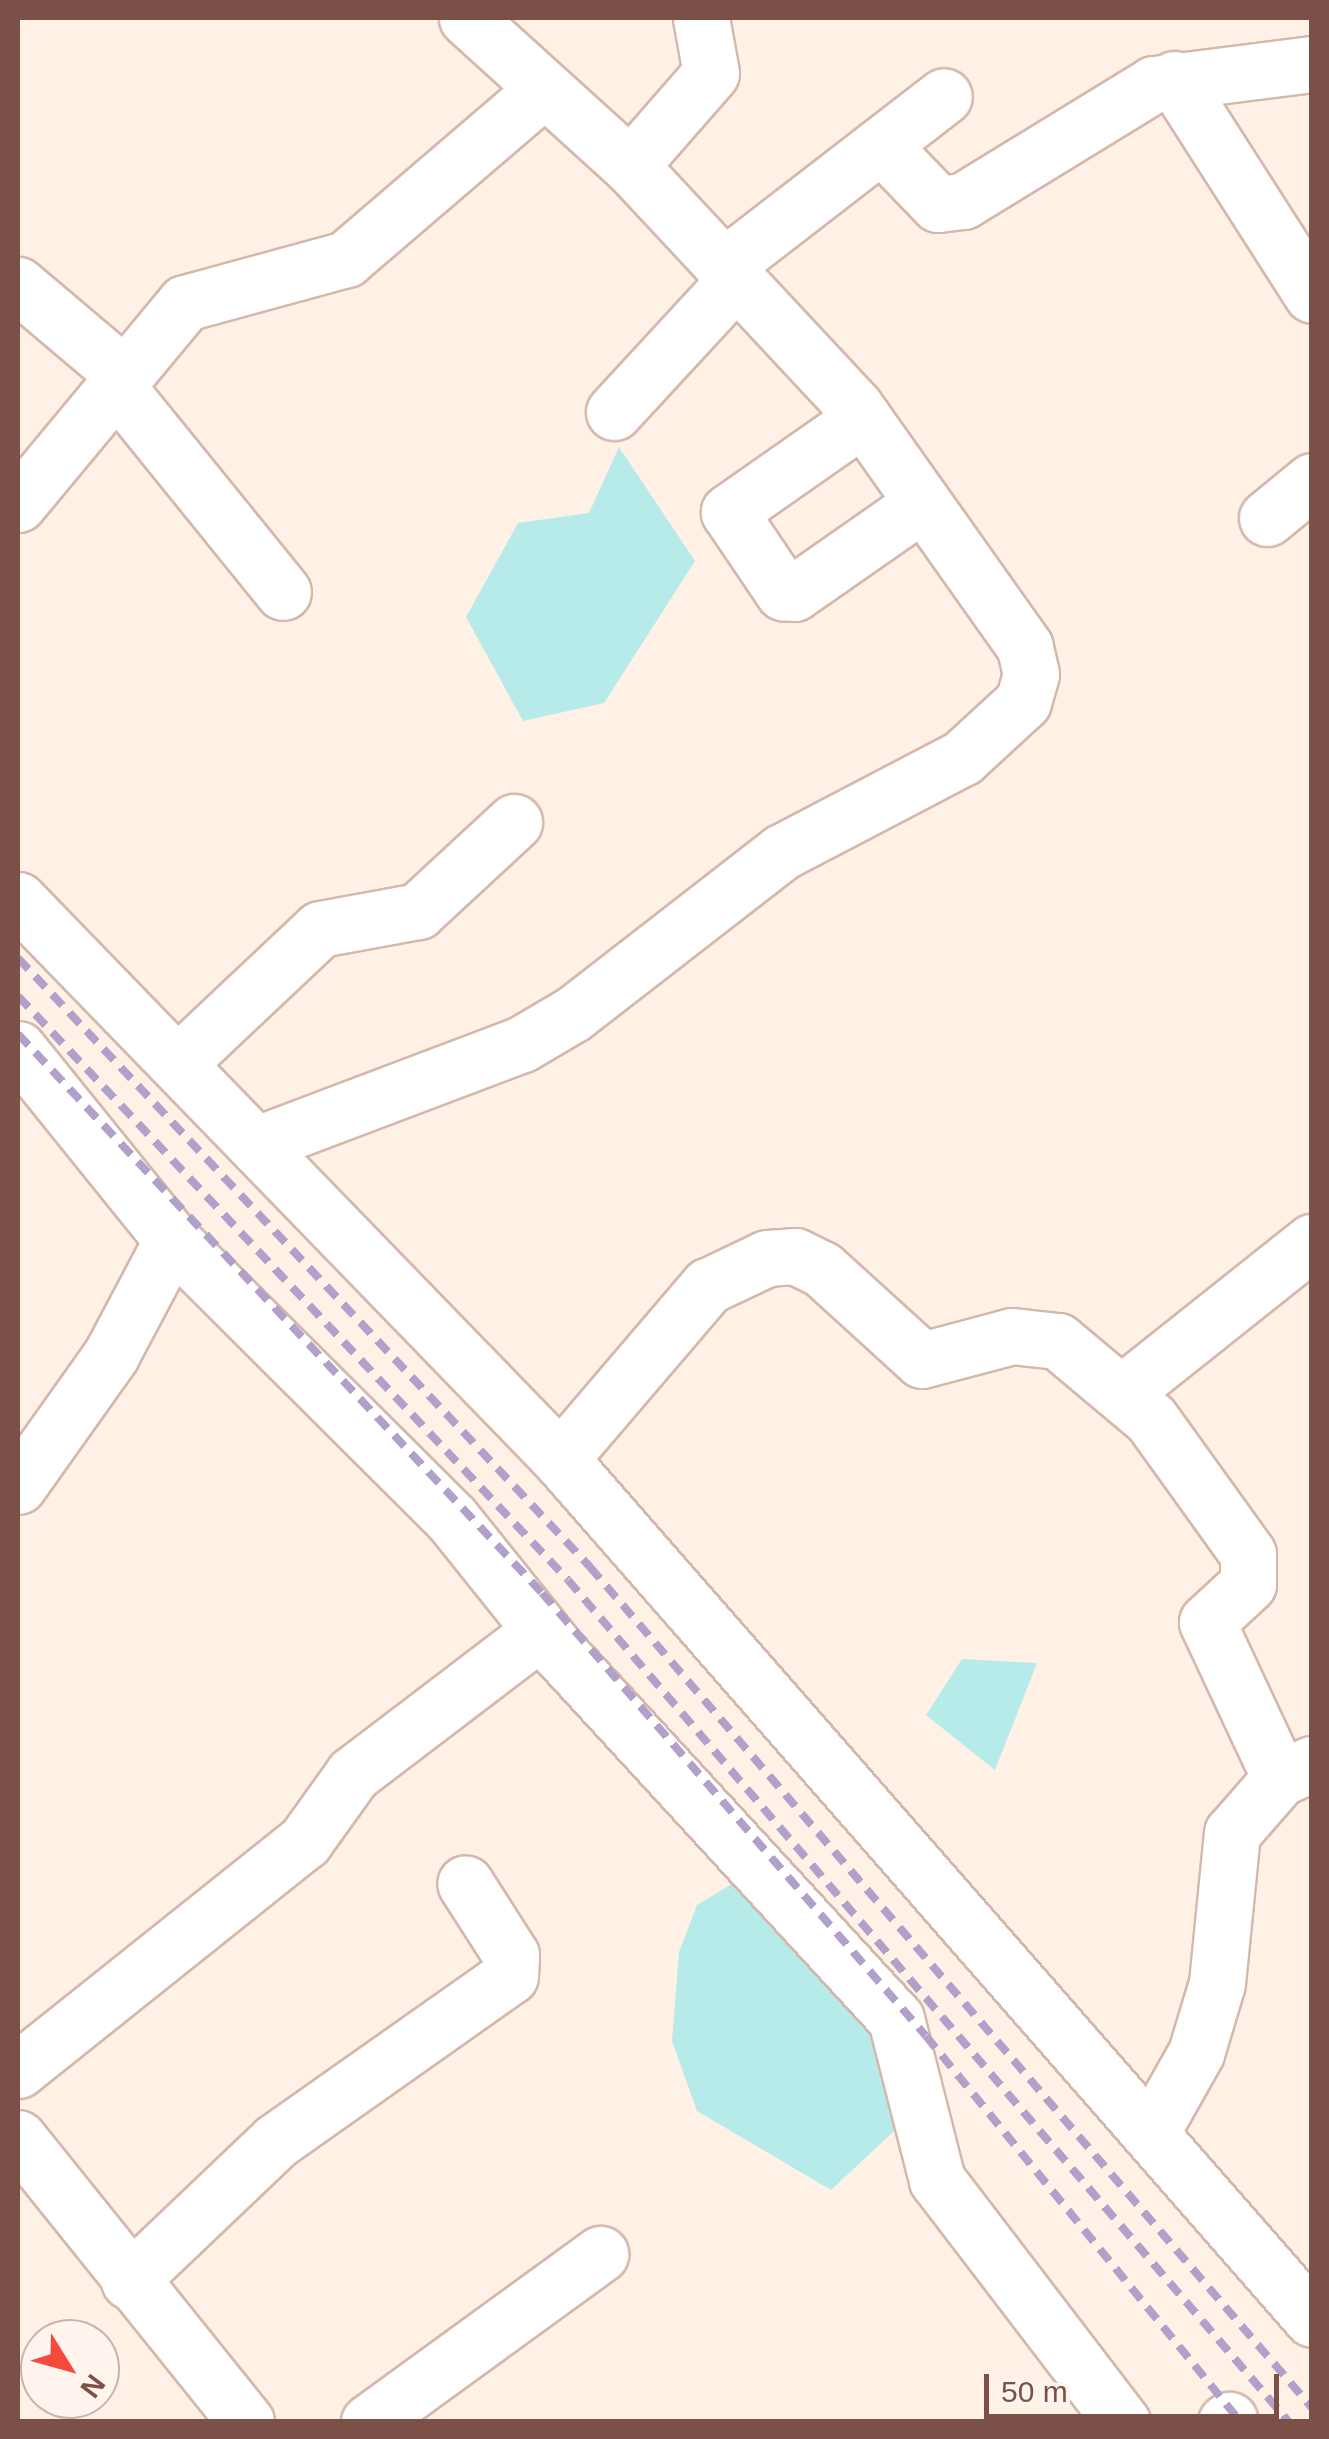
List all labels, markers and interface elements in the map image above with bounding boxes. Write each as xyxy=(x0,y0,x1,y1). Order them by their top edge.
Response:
north arrow xyxy=(20,2319,120,2419)
scale bar xyxy=(989,2354,1284,2416)
text: N xyxy=(74,2369,111,2404)
text: 50 m xyxy=(1001,2375,1068,2408)

